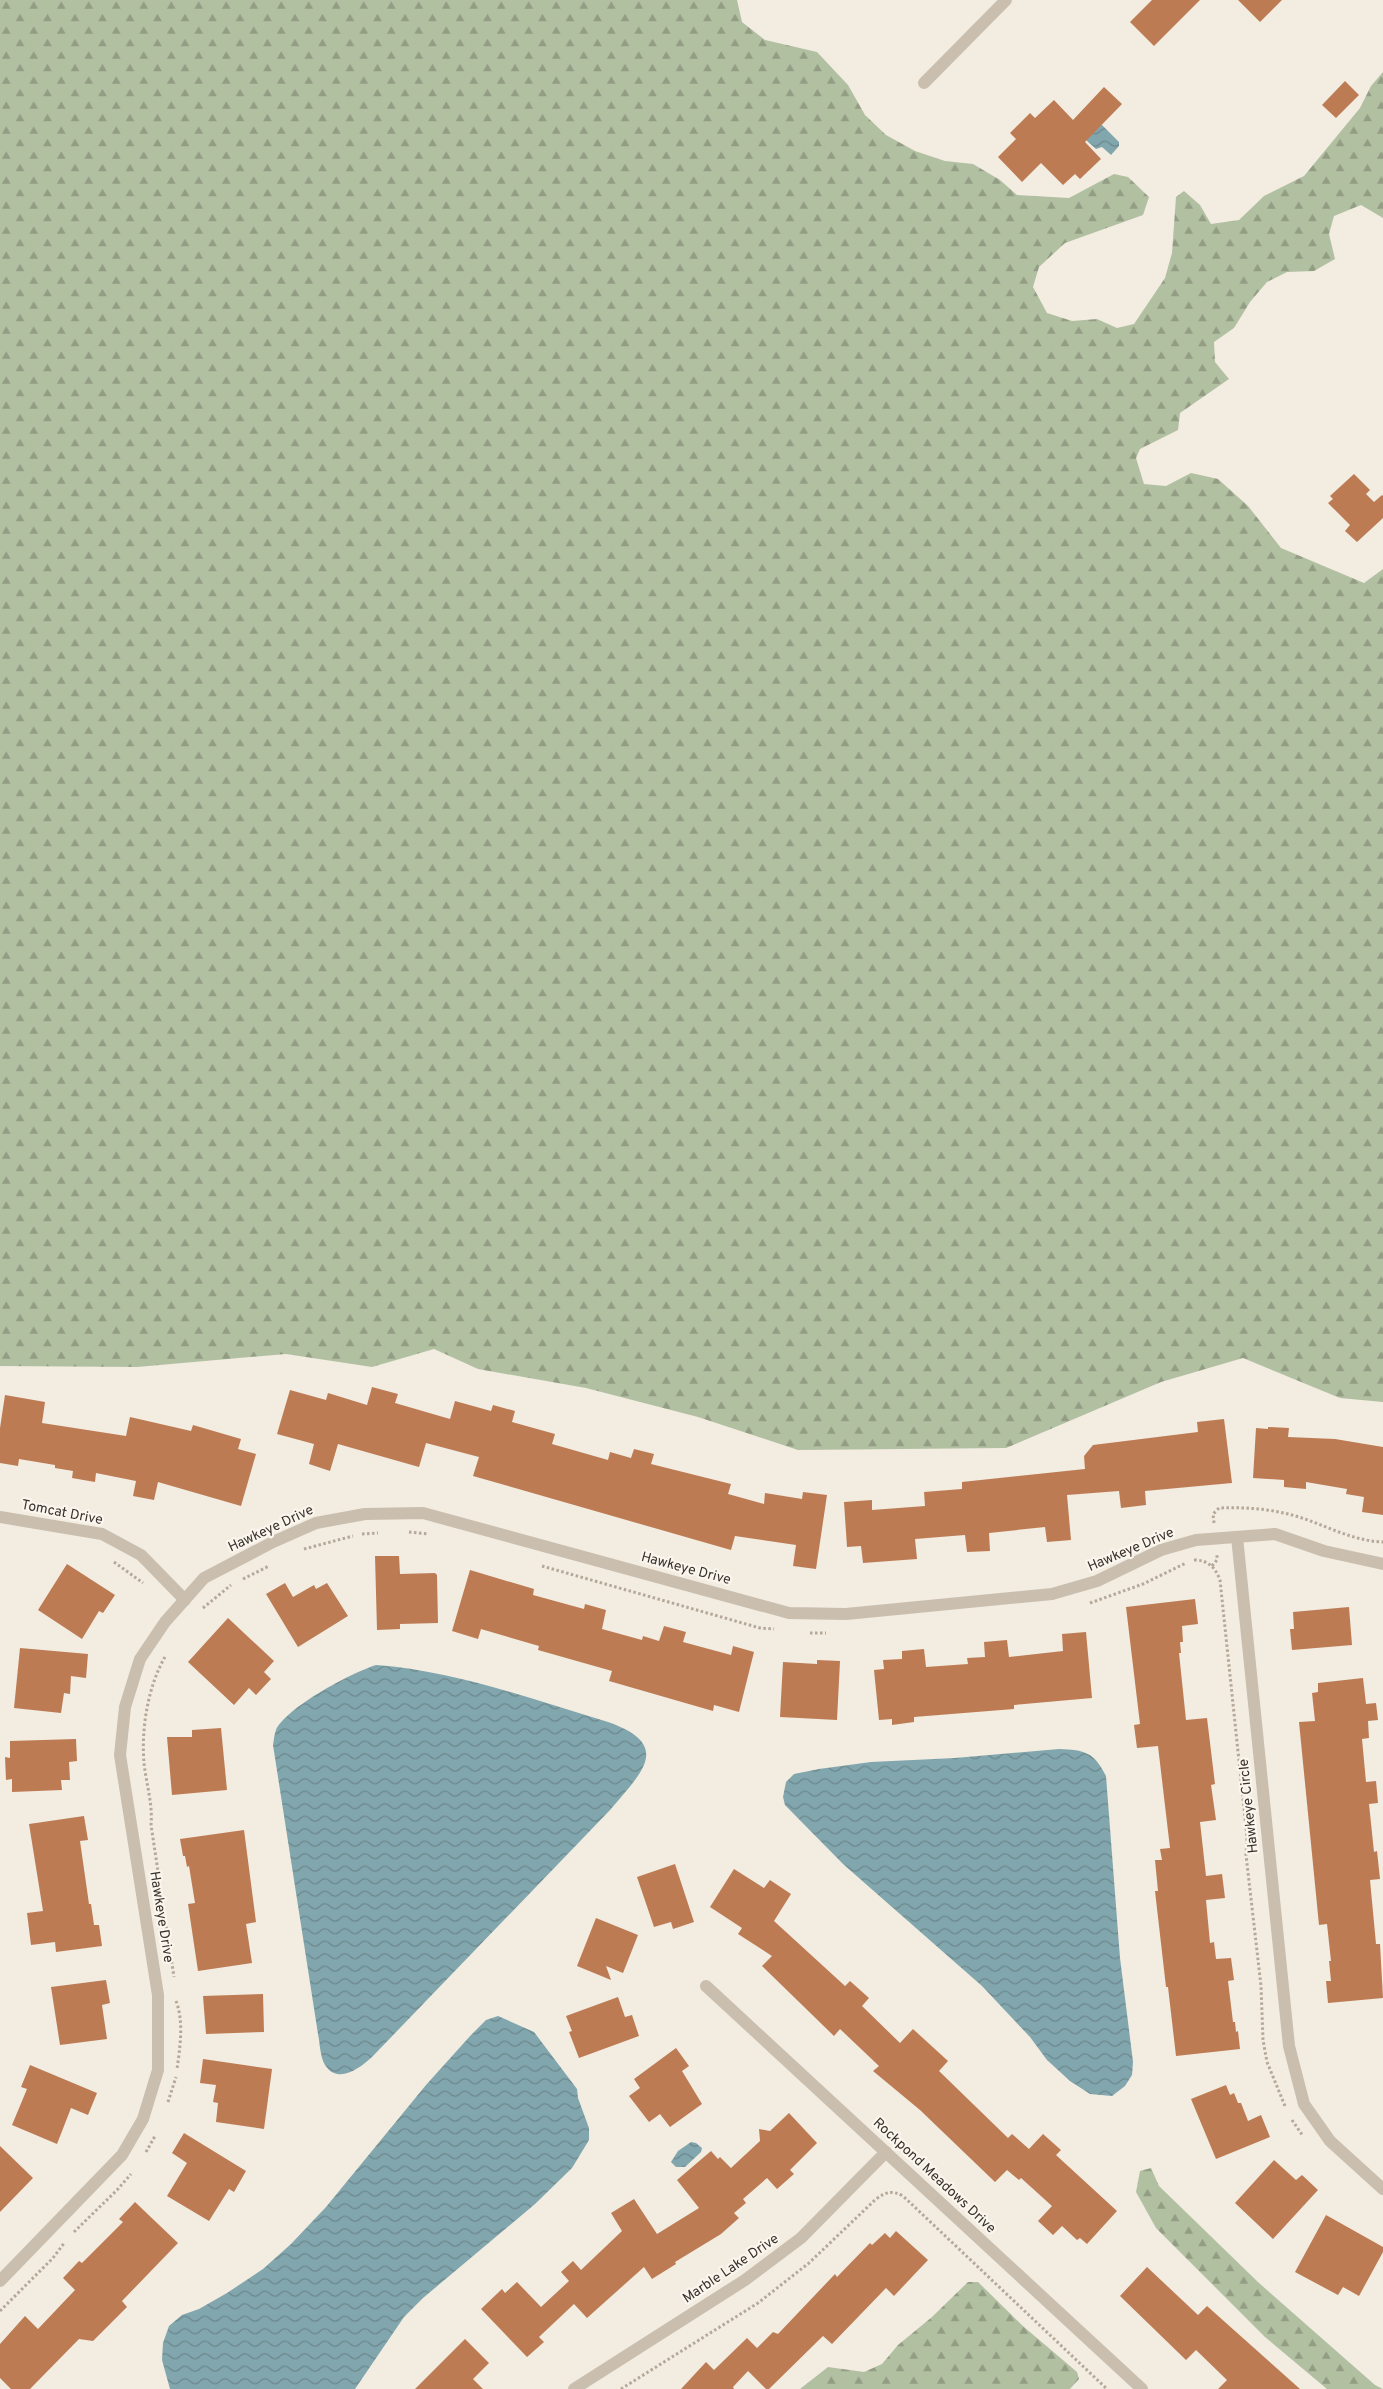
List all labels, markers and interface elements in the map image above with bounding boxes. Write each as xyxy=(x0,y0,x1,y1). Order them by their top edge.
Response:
street label: Tomcat Drive xyxy=(20,1497,104,1529)
street label: Hawkeye Drive xyxy=(226,1502,316,1556)
street label: Hawkeye Drive xyxy=(1085,1524,1177,1576)
street label: Hawkeye Drive xyxy=(639,1549,733,1589)
street label: Hawkeye Circle xyxy=(1236,1758,1262,1854)
street label: Hawkeye Drive xyxy=(145,1870,177,1964)
street label: Rockpond Meadows Drive xyxy=(869,2115,999,2237)
street label: Marble Lake Drive xyxy=(680,2231,782,2307)

